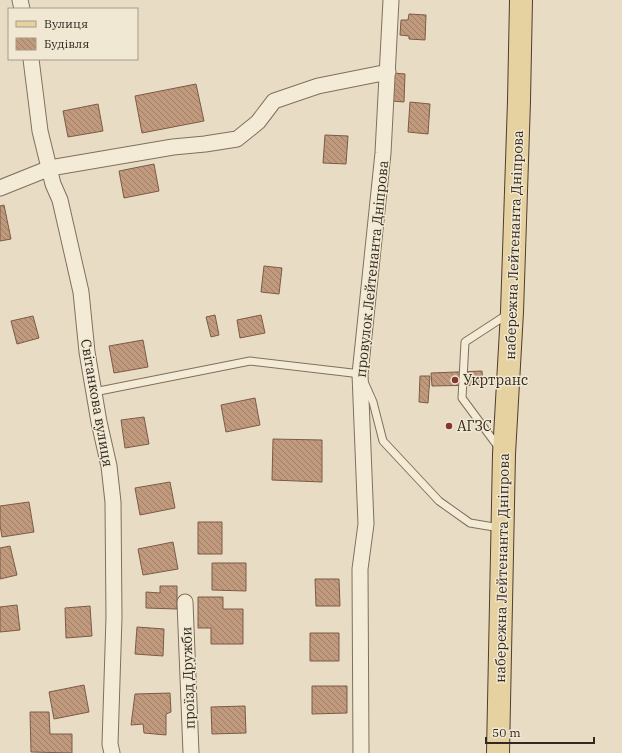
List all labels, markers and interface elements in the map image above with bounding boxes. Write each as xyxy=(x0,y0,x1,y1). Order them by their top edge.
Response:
legend xyxy=(8,8,138,60)
text: Вулиця xyxy=(44,16,88,31)
text: Будівля xyxy=(44,36,89,51)
street label: набережна Лейтенанта Дніпрова xyxy=(501,130,527,360)
street label: провулок Лейтенанта Дніпрова xyxy=(352,159,392,378)
street label: Світанкова вулиця xyxy=(77,338,117,468)
place label: Укртранс xyxy=(463,371,528,389)
marker: Укртранс xyxy=(450,375,460,385)
place label: АГЗС xyxy=(457,417,492,435)
marker: АГЗС xyxy=(444,421,454,431)
street label: набережна Лейтенанта Дніпрова xyxy=(491,453,513,683)
street label: проїзд Дружби xyxy=(177,626,199,730)
scale bar xyxy=(486,719,594,745)
text: 50 m xyxy=(492,725,521,740)

